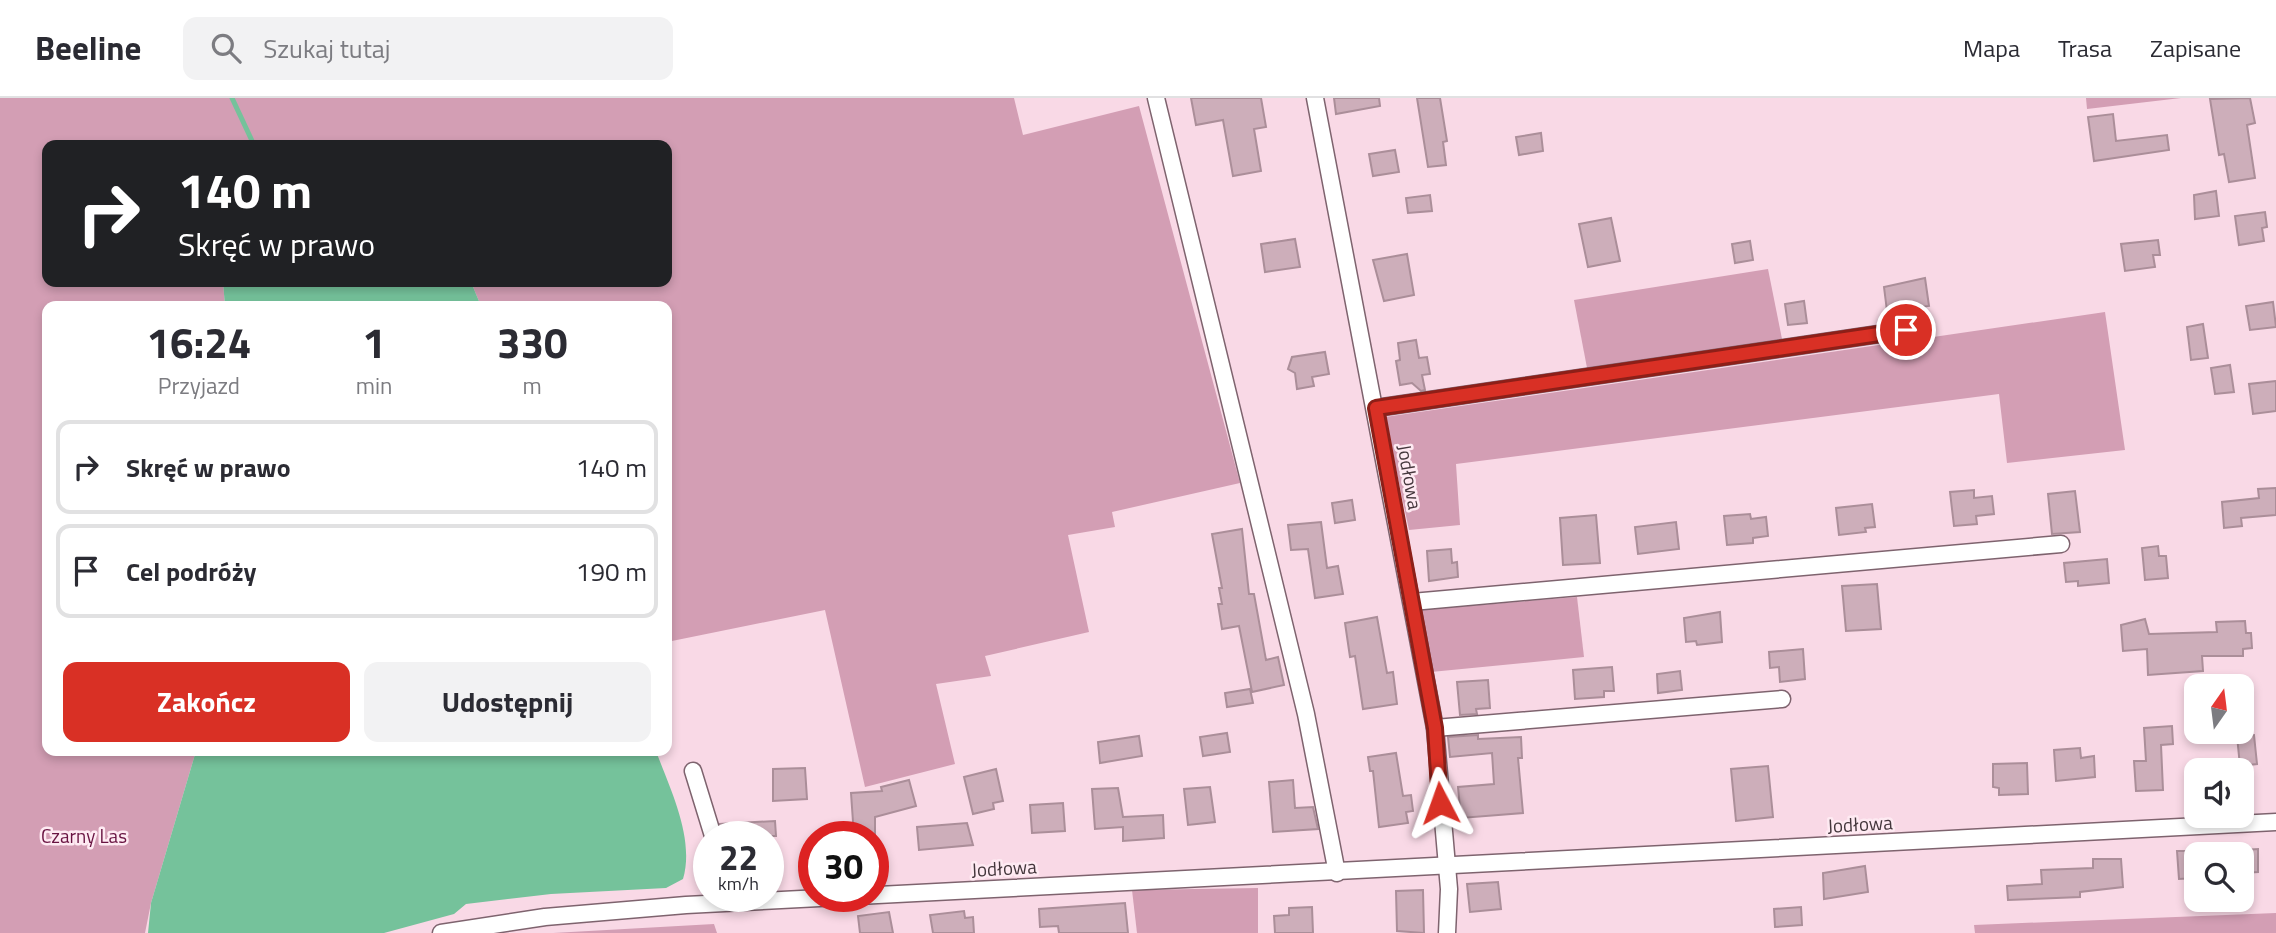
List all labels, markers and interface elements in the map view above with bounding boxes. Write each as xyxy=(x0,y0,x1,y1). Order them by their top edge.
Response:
search box xyxy=(183,17,673,80)
text: Beeline xyxy=(35,23,141,73)
icon: search xyxy=(207,29,245,67)
text: Szukaj tutaj xyxy=(263,29,391,68)
text: Mapa xyxy=(1963,30,2020,66)
text: Trasa xyxy=(2058,30,2112,66)
text: Zapisane xyxy=(2150,30,2241,66)
text: 140 m xyxy=(178,152,312,227)
icon: right xyxy=(63,168,154,259)
text: Skręć w prawo xyxy=(178,220,375,268)
pin xyxy=(1876,300,1936,360)
text: 16:24 xyxy=(146,310,251,374)
text: 1 xyxy=(362,310,386,374)
text: 330 xyxy=(497,310,567,374)
icon: arrive xyxy=(1887,311,1925,349)
text: Przyjazd xyxy=(158,368,240,403)
text: min xyxy=(356,368,392,403)
text: m xyxy=(523,368,542,403)
street label: Jodłowa xyxy=(1391,442,1431,512)
icon: right xyxy=(67,448,105,486)
text: Skręć w prawo xyxy=(126,448,291,487)
text: 140 m xyxy=(576,448,647,487)
icon: arrive xyxy=(67,552,105,590)
text: Cel podróży xyxy=(126,552,256,591)
text: 190 m xyxy=(576,552,647,591)
button: Zakończ xyxy=(63,662,350,742)
button: Udostępnij xyxy=(364,662,651,742)
north arrow xyxy=(2184,674,2254,744)
map controls xyxy=(2184,674,2254,912)
button: sound xyxy=(2184,758,2254,828)
position arrow xyxy=(1403,766,1477,840)
street label: Jodłowa xyxy=(1827,807,1894,840)
park label: Czarny Las xyxy=(41,821,127,850)
speed limit sign: 30 xyxy=(798,821,889,912)
text: 22 xyxy=(719,830,758,884)
button: search xyxy=(2184,842,2254,912)
street label: Jodłowa xyxy=(971,851,1038,884)
text: km/h xyxy=(718,870,759,897)

